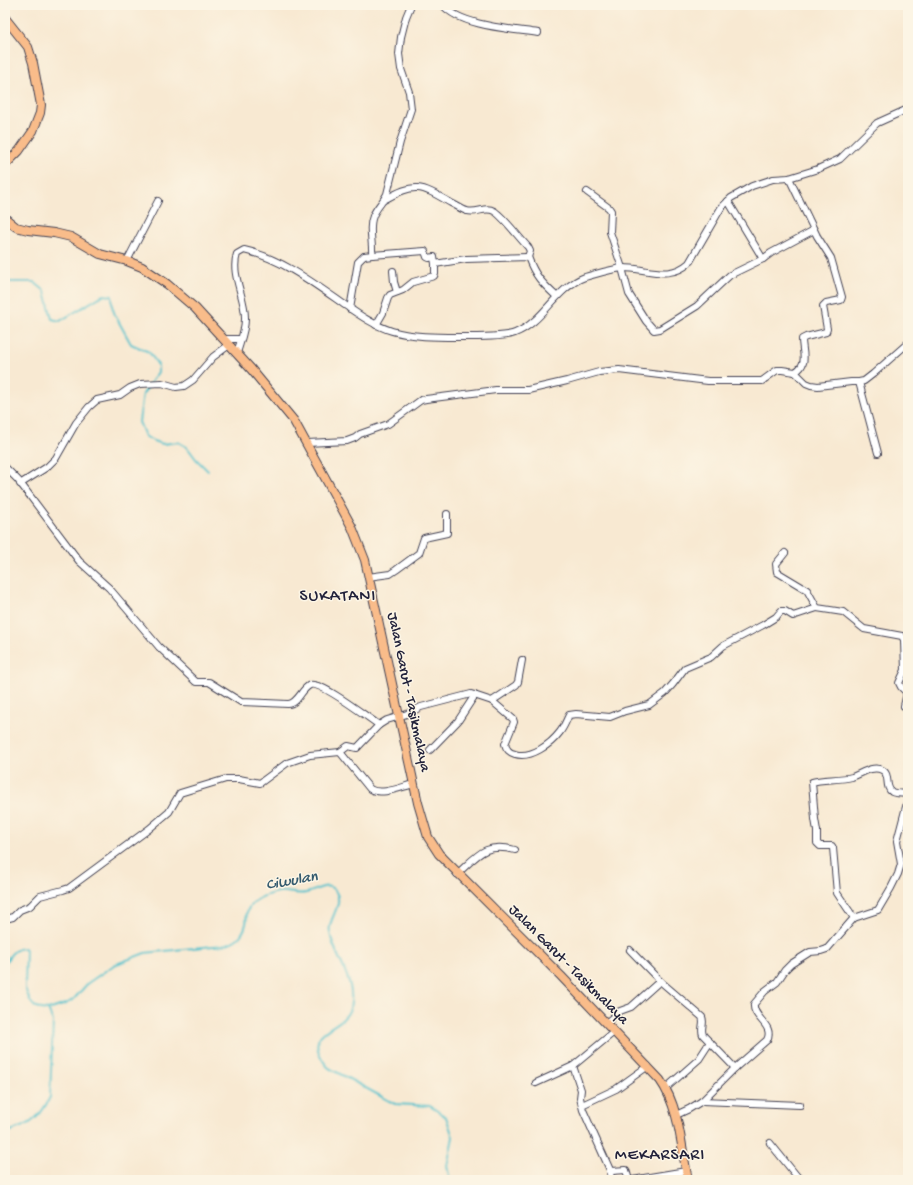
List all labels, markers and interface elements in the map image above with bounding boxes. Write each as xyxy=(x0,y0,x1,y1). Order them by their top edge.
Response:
district label: SUKATANI xyxy=(300,587,376,607)
street label: Jalan Garut - Tasikmalaya xyxy=(382,611,434,774)
water label: Ciwulan xyxy=(265,868,320,896)
street label: Jalan Garut - Tasikmalaya xyxy=(504,901,632,1029)
district label: MEKARSARI xyxy=(615,1146,705,1166)

